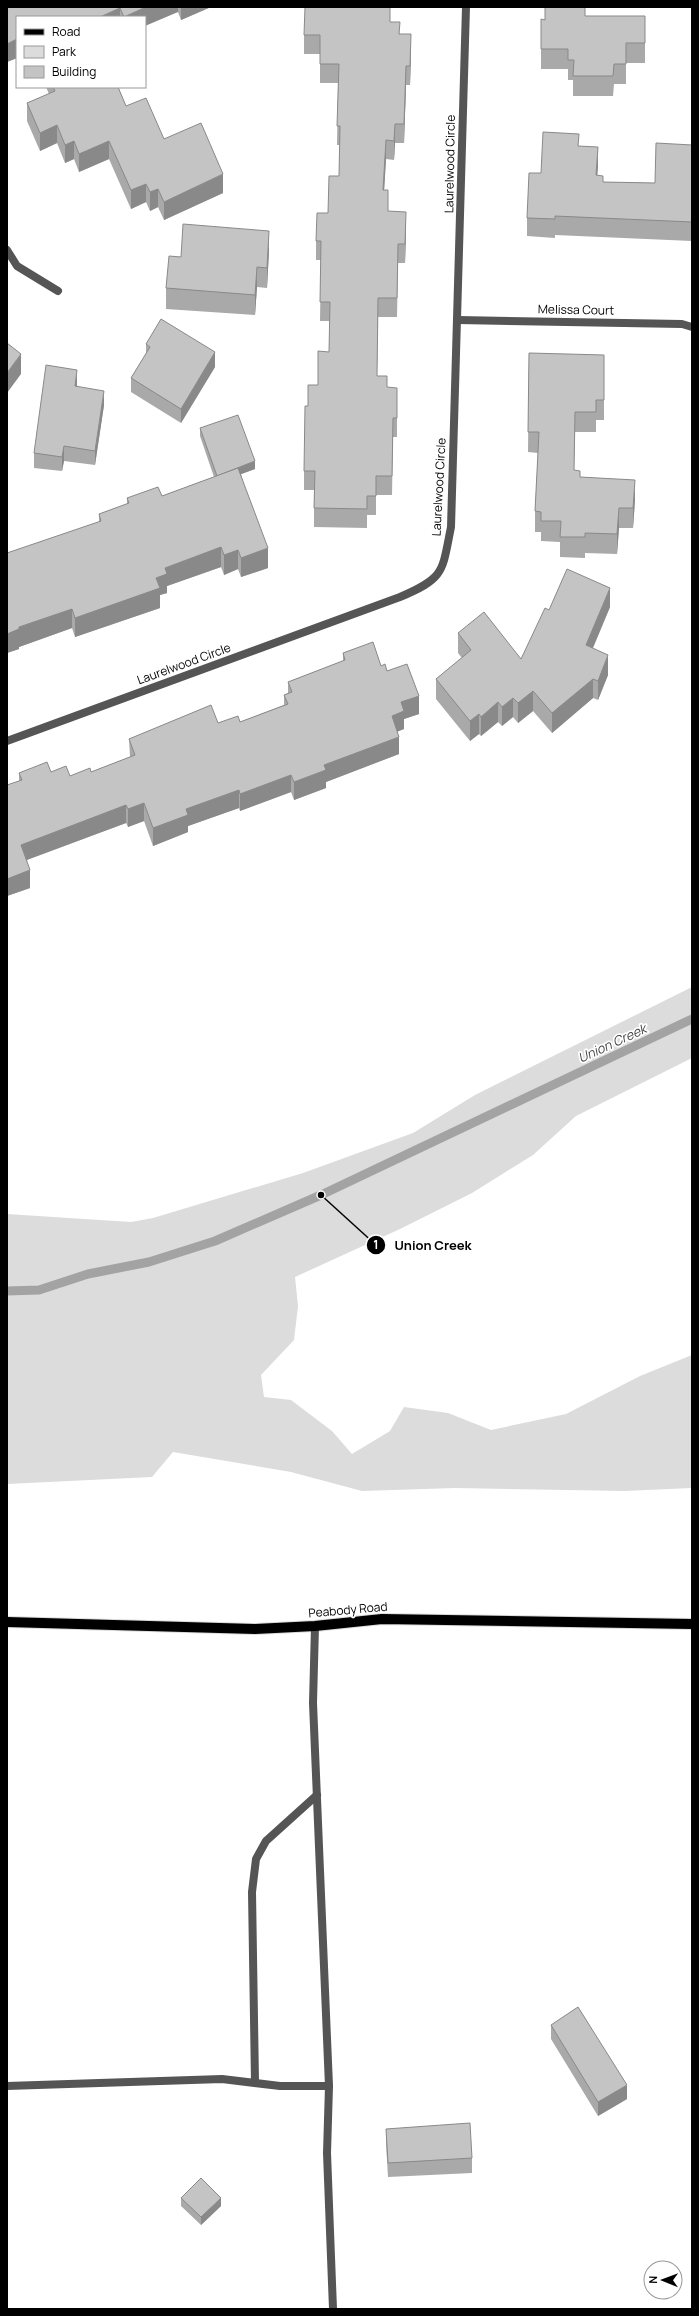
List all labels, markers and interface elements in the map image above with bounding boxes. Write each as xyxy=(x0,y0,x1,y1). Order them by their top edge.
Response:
legend xyxy=(16,16,146,88)
text: Road xyxy=(52,23,80,40)
text: Park xyxy=(52,43,77,60)
text: Building xyxy=(52,63,96,80)
street label: Laurelwood Circle xyxy=(440,115,459,213)
street label: Melissa Court xyxy=(538,300,614,319)
street label: Laurelwood Circle xyxy=(427,437,450,537)
street label: Laurelwood Circle xyxy=(135,639,233,688)
water label: Union Creek xyxy=(575,1018,651,1067)
callout: Union Creek xyxy=(366,1233,479,1258)
text: 1 xyxy=(373,1236,379,1253)
text: Union Creek xyxy=(394,1236,473,1254)
street label: Peabody Road xyxy=(308,1598,388,1621)
north arrow xyxy=(643,2260,683,2300)
text: N xyxy=(645,2276,660,2284)

